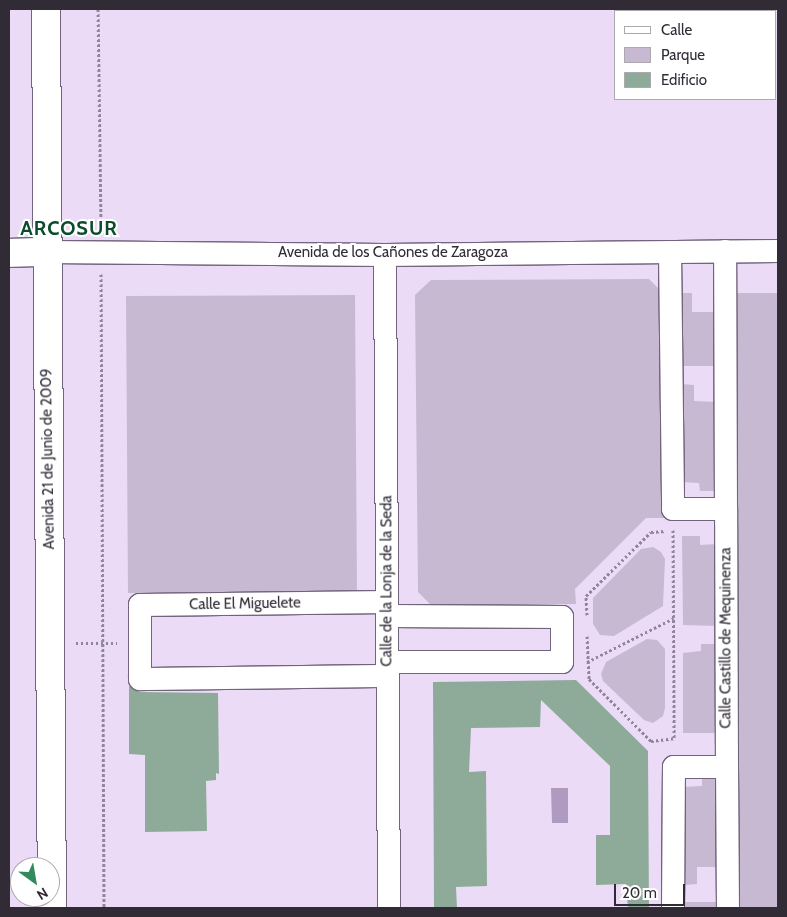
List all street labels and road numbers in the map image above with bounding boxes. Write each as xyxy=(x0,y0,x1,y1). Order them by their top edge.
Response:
street label: Avenida de los Cañones de Zaragoza xyxy=(278,244,508,262)
street label: Avenida 21 de Junio de 2009 xyxy=(37,368,59,550)
street label: Calle de la Lonja de la Seda xyxy=(378,495,396,667)
street label: Calle Castillo de Mequinenza xyxy=(717,547,735,729)
street label: Calle El Miguelete xyxy=(189,594,301,614)

